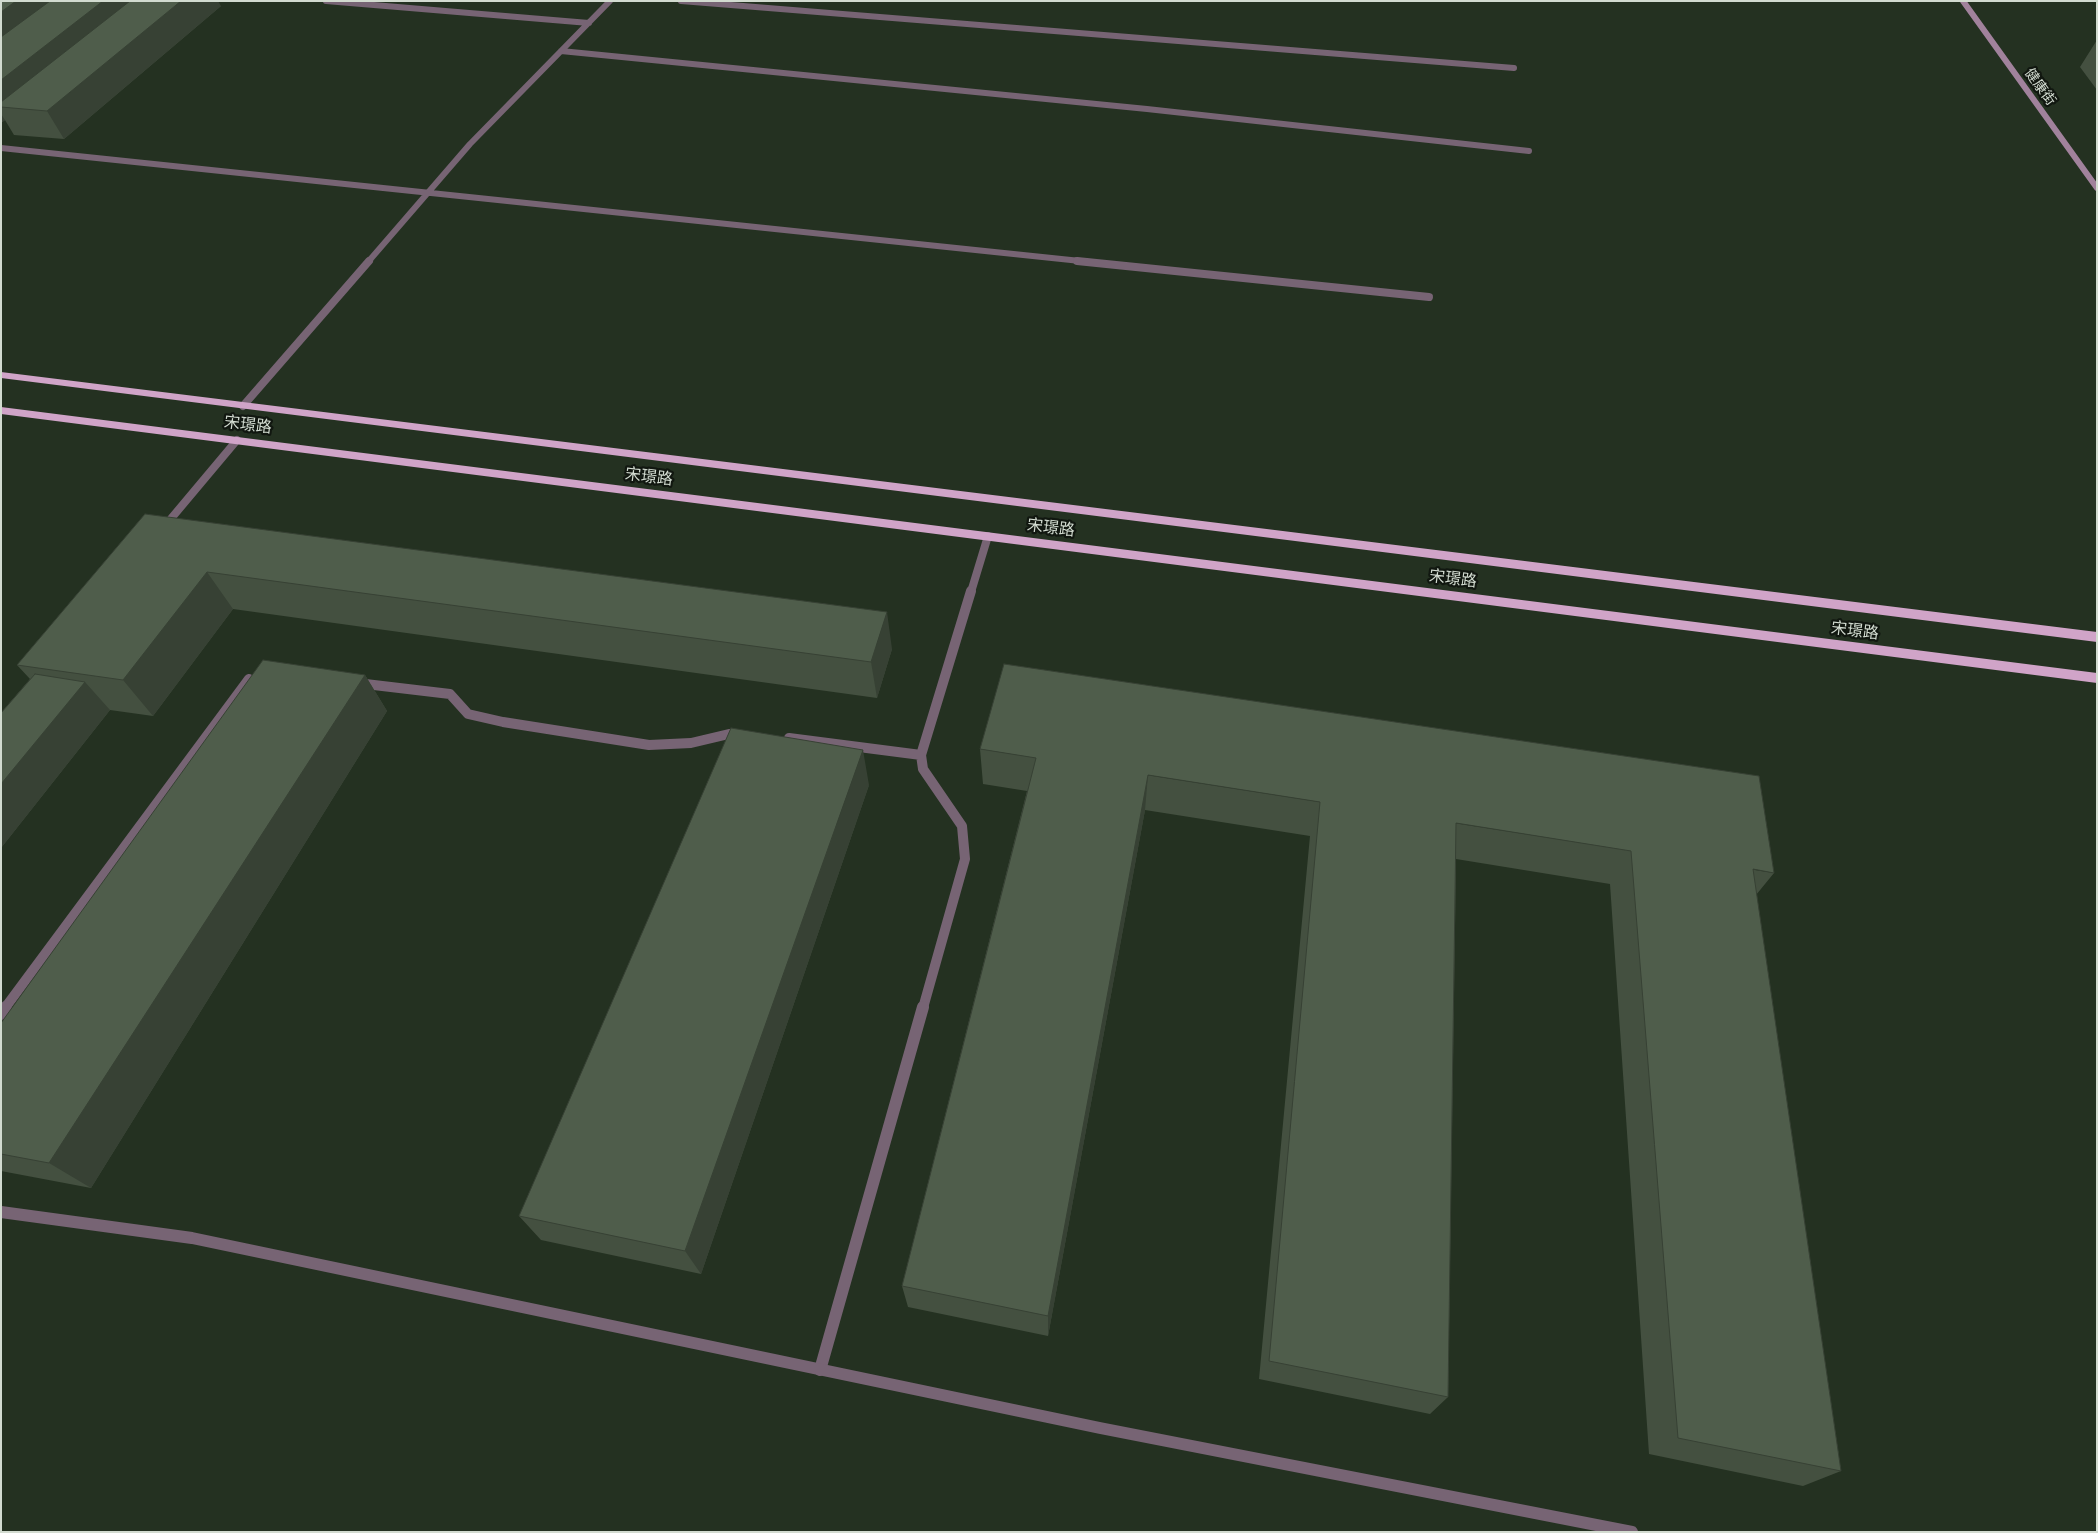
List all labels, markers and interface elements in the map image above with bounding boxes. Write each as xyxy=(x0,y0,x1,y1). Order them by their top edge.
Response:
street label: 健康街 xyxy=(2021,65,2059,109)
street label: 宋璟路 xyxy=(223,413,273,437)
street label: 宋璟路 xyxy=(624,465,674,489)
street label: 宋璟路 xyxy=(1026,516,1076,540)
street label: 宋璟路 xyxy=(1428,567,1478,591)
street label: 宋璟路 xyxy=(1830,619,1880,643)

